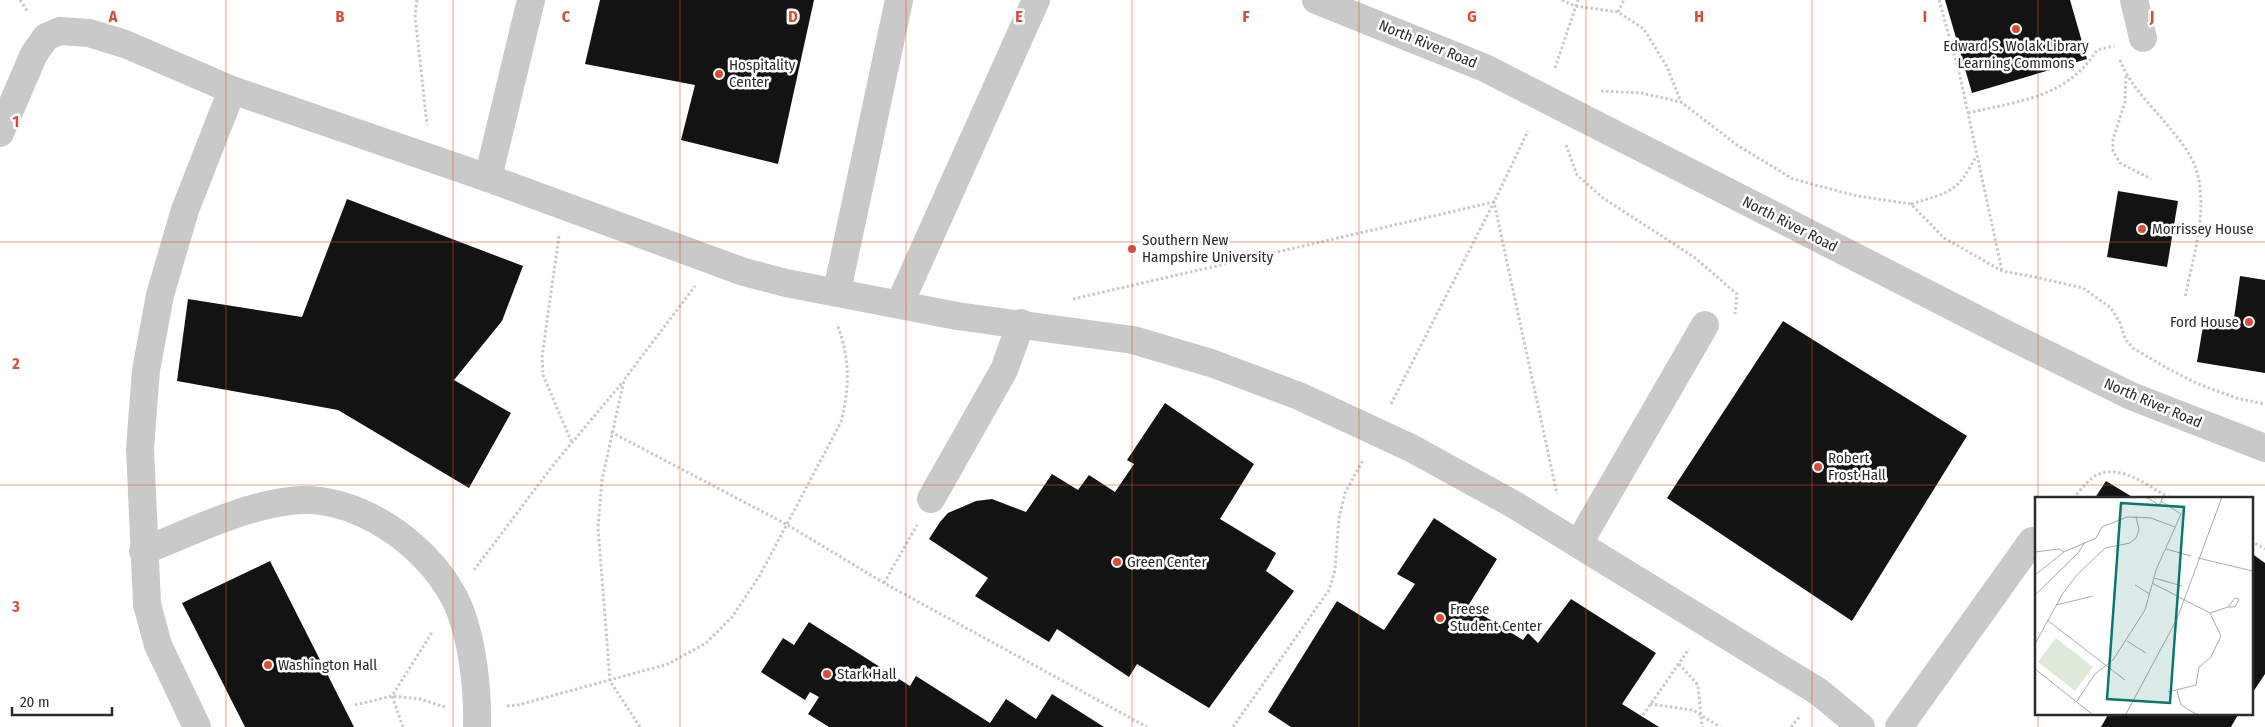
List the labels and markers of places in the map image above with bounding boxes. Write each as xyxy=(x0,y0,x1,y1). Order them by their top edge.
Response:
marker: Edward S. Wolak Library Learning Commons xyxy=(2010,23,2022,35)
place label: Edward S. Wolak Library Learning Commons xyxy=(1943,37,2089,72)
place label: Hospitality Center xyxy=(729,56,796,91)
marker: Hospitality Center xyxy=(713,68,725,80)
place label: Morrissey House xyxy=(2152,220,2254,238)
marker: Morrissey House xyxy=(2136,223,2148,235)
place label: Southern New Hampshire University xyxy=(1142,231,1273,266)
marker: Southern New Hampshire University xyxy=(1126,243,1138,255)
place label: Ford House xyxy=(2170,313,2239,331)
marker: Ford House xyxy=(2243,316,2255,328)
place label: Robert Frost Hall xyxy=(1828,449,1886,484)
marker: Robert Frost Hall xyxy=(1812,461,1824,473)
place label: Green Center xyxy=(1127,553,1207,571)
marker: Green Center xyxy=(1111,556,1123,568)
place label: Freese Student Center xyxy=(1450,600,1543,635)
marker: Freese Student Center xyxy=(1434,612,1446,624)
place label: Washington Hall xyxy=(278,656,377,674)
marker: Washington Hall xyxy=(262,659,274,671)
place label: Stark Hall xyxy=(837,665,897,683)
marker: Stark Hall xyxy=(821,668,833,680)

